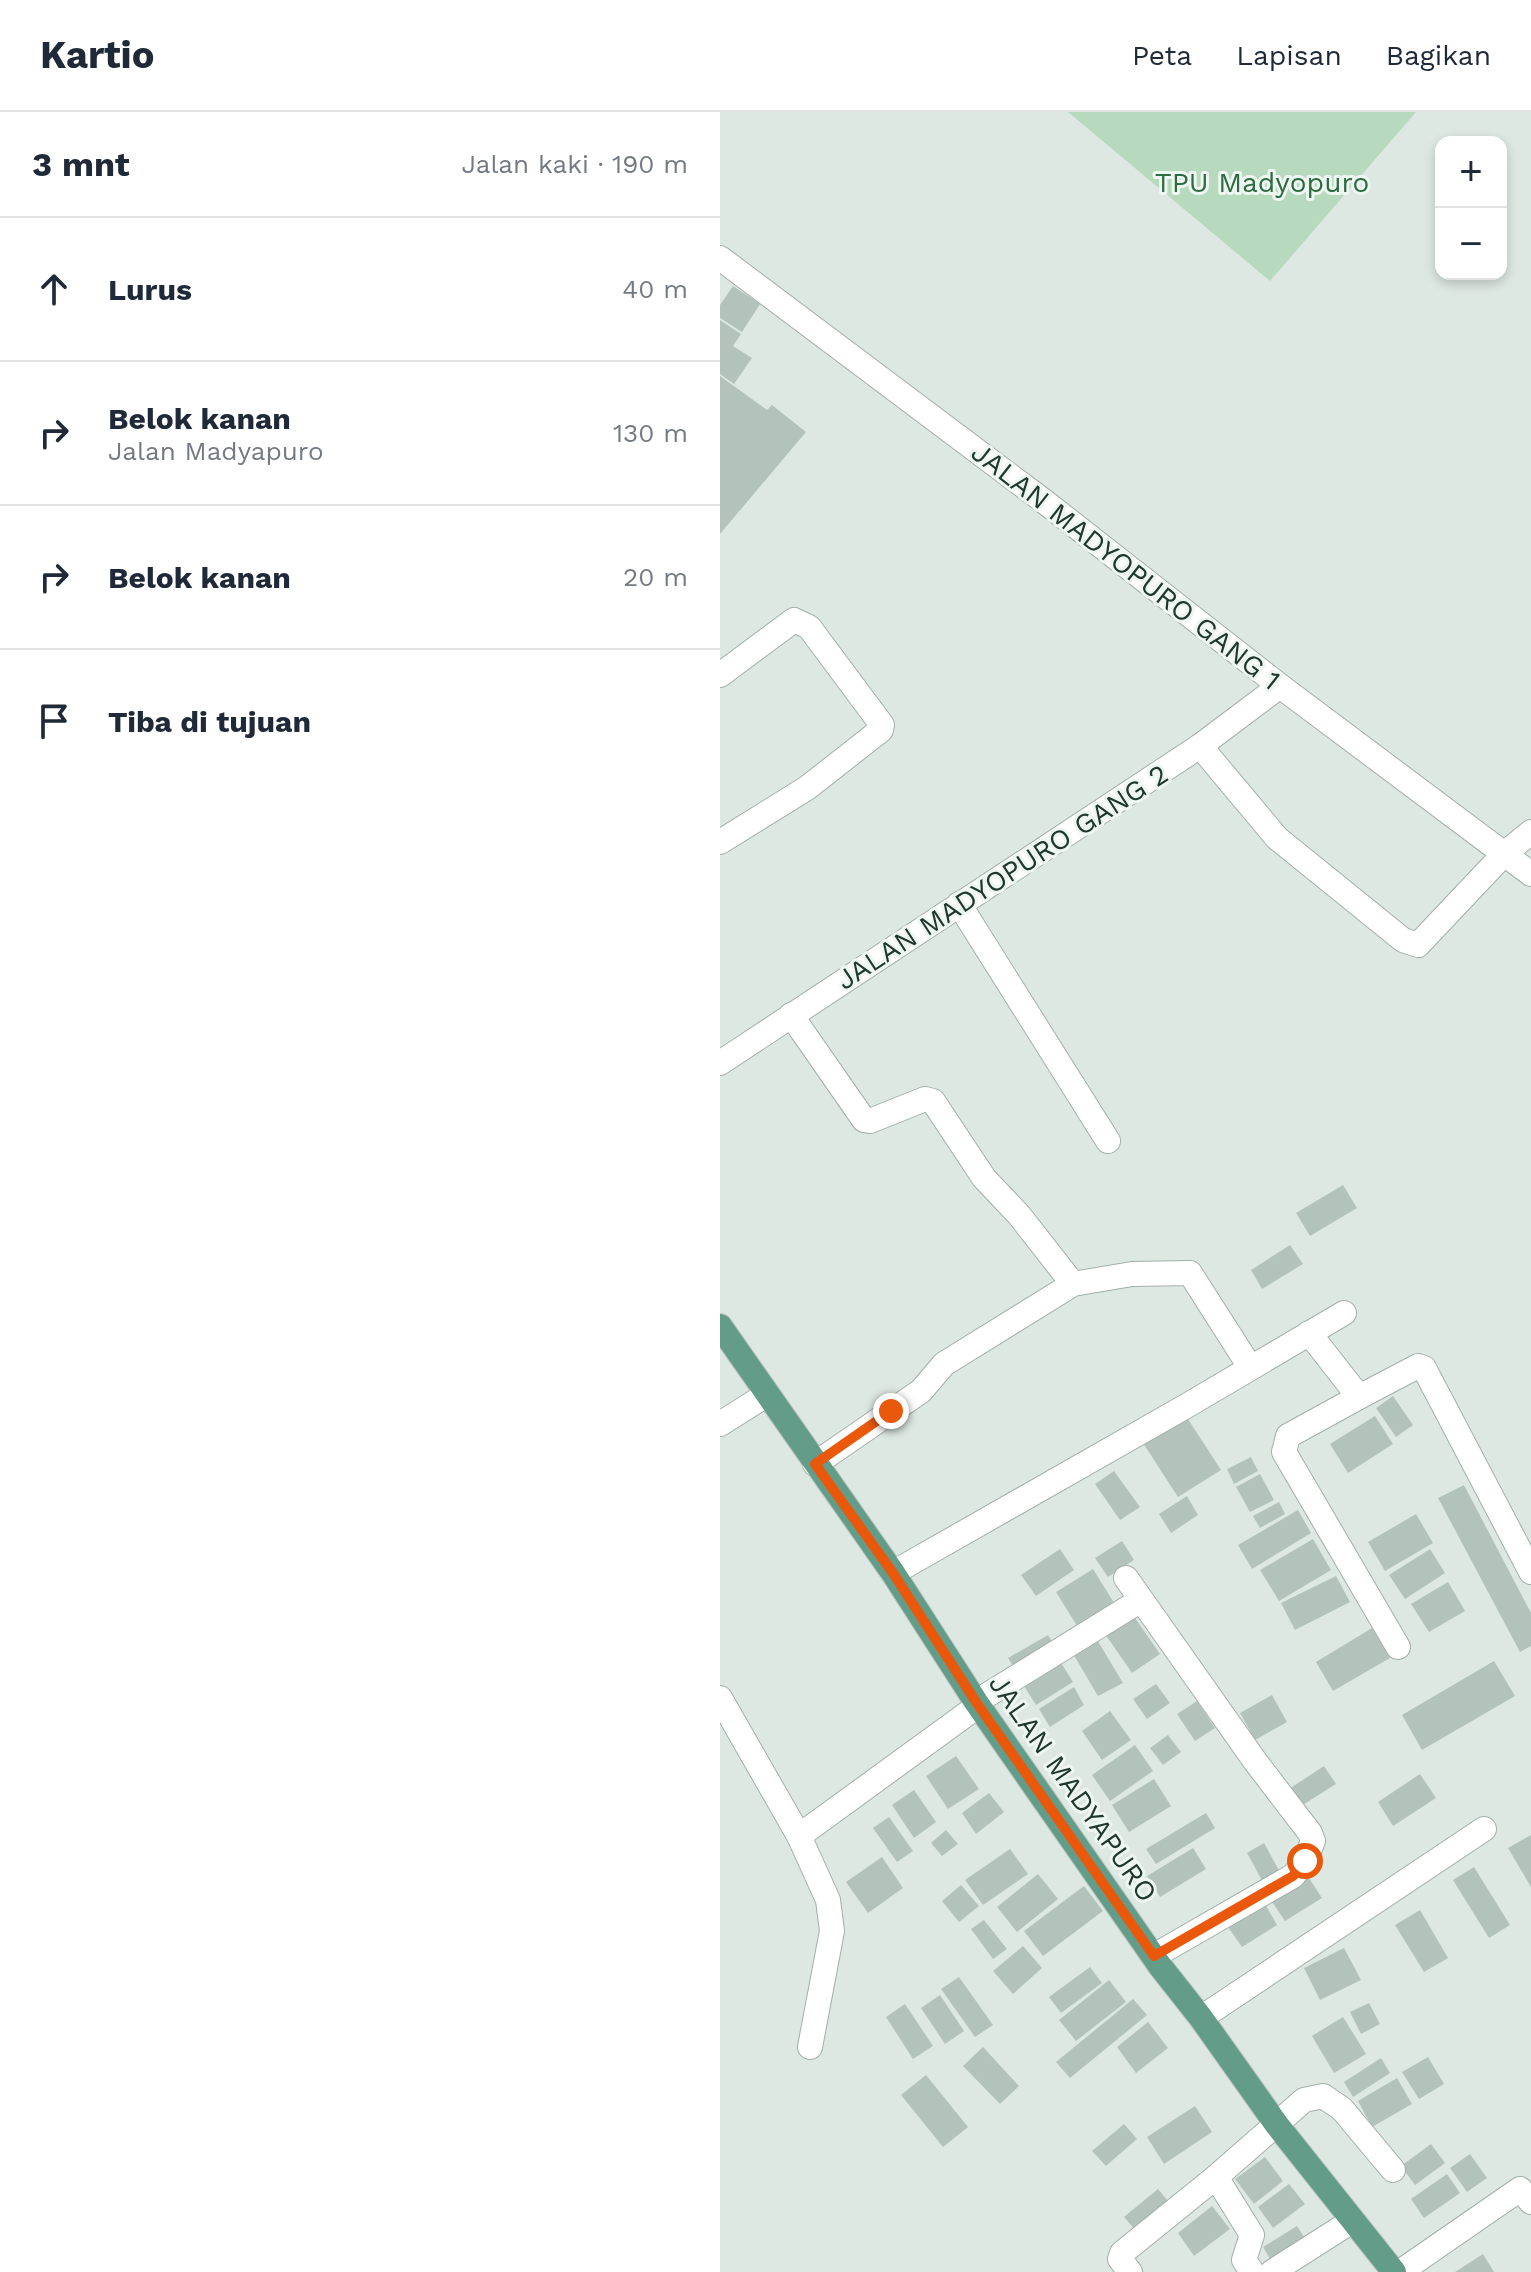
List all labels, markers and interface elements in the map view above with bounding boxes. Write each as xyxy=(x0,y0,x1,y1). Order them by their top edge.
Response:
text: Kartio xyxy=(40,33,154,77)
text: Peta xyxy=(1132,39,1192,72)
text: Lapisan xyxy=(1236,39,1342,72)
text: Bagikan xyxy=(1386,39,1491,72)
map controls xyxy=(1435,136,1507,280)
button: + xyxy=(1435,136,1507,208)
text: 3 mnt xyxy=(32,144,130,184)
text: Jalan kaki · 190 m xyxy=(461,149,688,179)
park label: TPU Madyopuro xyxy=(1155,166,1369,199)
button: − xyxy=(1435,208,1507,280)
icon: ahead xyxy=(32,267,76,311)
text: Lurus xyxy=(108,272,192,307)
text: 40 m xyxy=(622,274,688,304)
text: Belok kanan xyxy=(108,401,291,436)
icon: right xyxy=(32,411,76,455)
text: 130 m xyxy=(613,418,688,448)
street label: JALAN MADYOPURO GANG 1 xyxy=(965,435,1287,697)
text: Jalan Madyapuro xyxy=(108,436,324,466)
icon: right xyxy=(32,555,76,599)
text: Belok kanan xyxy=(108,560,291,595)
text: 20 m xyxy=(623,562,688,592)
icon: arrive xyxy=(32,699,76,743)
text: Tiba di tujuan xyxy=(108,704,311,739)
street label: JALAN MADYOPURO GANG 2 xyxy=(830,757,1174,997)
route end xyxy=(873,1393,909,1429)
street label: JALAN MADYAPURO xyxy=(982,1668,1164,1908)
route start xyxy=(1287,1843,1323,1879)

